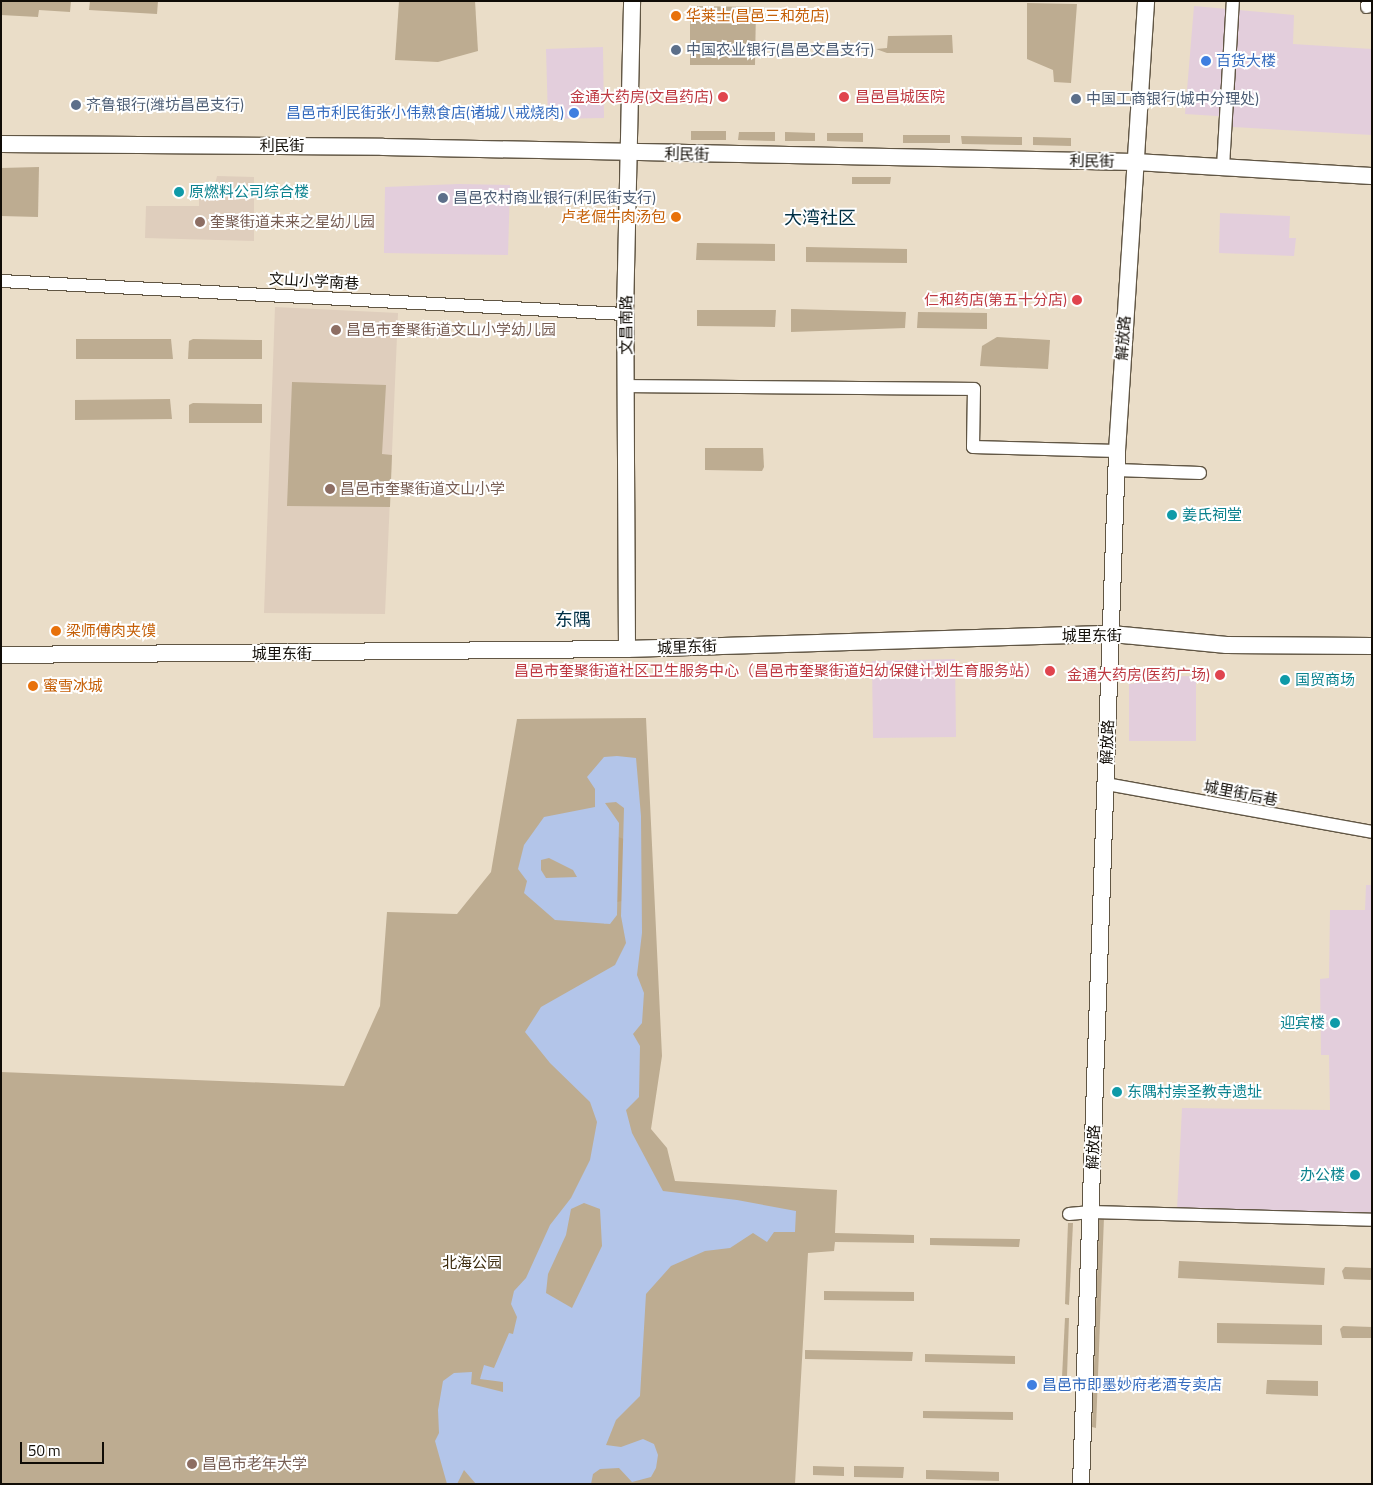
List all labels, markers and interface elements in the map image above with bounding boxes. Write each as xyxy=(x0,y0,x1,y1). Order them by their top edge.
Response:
place label: 华莱士(昌邑三和苑店) xyxy=(686,7,829,25)
marker: 华莱士(昌邑三和苑店) xyxy=(670,10,682,22)
place label: 中国农业银行(昌邑文昌支行) xyxy=(686,41,874,59)
marker: 中国农业银行(昌邑文昌支行) xyxy=(670,44,682,56)
place label: 百货大楼 xyxy=(1216,52,1276,70)
marker: 百货大楼 xyxy=(1200,55,1212,67)
place label: 金通大药房(文昌药店) xyxy=(570,88,713,106)
place label: 昌邑昌城医院 xyxy=(855,88,945,106)
marker: 昌邑昌城医院 xyxy=(837,90,851,104)
place label: 中国工商银行(城中分理处) xyxy=(1086,90,1259,108)
marker: 金通大药房(文昌药店) xyxy=(717,91,729,103)
marker: 中国工商银行(城中分理处) xyxy=(1070,93,1082,105)
place label: 齐鲁银行(潍坊昌邑支行) xyxy=(86,96,244,114)
marker: 齐鲁银行(潍坊昌邑支行) xyxy=(70,99,82,111)
place label: 昌邑市利民街张小伟熟食店(诸城八戒烧肉) xyxy=(286,104,564,122)
marker: 昌邑市利民街张小伟熟食店(诸城八戒烧肉) xyxy=(568,107,580,119)
street label: 利民街 xyxy=(260,137,304,155)
street label: 利民街 xyxy=(664,145,710,163)
street label: 利民街 xyxy=(1069,152,1115,170)
place label: 原燃料公司综合楼 xyxy=(189,183,309,201)
marker: 原燃料公司综合楼 xyxy=(173,186,185,198)
place label: 昌邑农村商业银行(利民街支行) xyxy=(453,189,656,207)
marker: 昌邑农村商业银行(利民街支行) xyxy=(437,192,449,204)
district label: 大湾社区 xyxy=(784,207,856,229)
place label: 卢老倔牛肉汤包 xyxy=(561,208,666,226)
marker: 卢老倔牛肉汤包 xyxy=(670,211,682,223)
place label: 奎聚街道未来之星幼儿园 xyxy=(210,213,375,231)
marker: 奎聚街道未来之星幼儿园 xyxy=(194,216,206,228)
street label: 文山小学南巷 xyxy=(269,270,359,292)
place label: 仁和药店(第五十分店) xyxy=(924,291,1067,309)
marker: 仁和药店(第五十分店) xyxy=(1071,294,1083,306)
street label: 文昌南路 xyxy=(617,295,635,355)
street label: 解放路 xyxy=(1112,315,1134,361)
place label: 昌邑市奎聚街道文山小学幼儿园 xyxy=(346,321,556,339)
marker: 昌邑市奎聚街道文山小学幼儿园 xyxy=(330,324,342,336)
place label: 昌邑市奎聚街道文山小学 xyxy=(340,480,505,498)
marker: 昌邑市奎聚街道文山小学 xyxy=(324,483,336,495)
place label: 姜氏祠堂 xyxy=(1182,506,1242,524)
marker: 姜氏祠堂 xyxy=(1166,509,1178,521)
district label: 东隅 xyxy=(555,609,591,631)
place label: 梁师傅肉夹馍 xyxy=(66,622,156,640)
marker: 梁师傅肉夹馍 xyxy=(50,625,62,637)
street label: 城里东街 xyxy=(1062,627,1122,645)
street label: 城里东街 xyxy=(657,637,717,657)
street label: 城里东街 xyxy=(252,645,312,663)
place label: 昌邑市奎聚街道社区卫生服务中心（昌邑市奎聚街道妇幼保健计划生育服务站） xyxy=(514,662,1039,680)
marker: 昌邑市奎聚街道社区卫生服务中心（昌邑市奎聚街道妇幼保健计划生育服务站） xyxy=(1043,664,1057,678)
place label: 金通大药房(医药广场) xyxy=(1067,666,1210,684)
marker: 金通大药房(医药广场) xyxy=(1214,669,1226,681)
place label: 国贸商场 xyxy=(1295,671,1355,689)
marker: 国贸商场 xyxy=(1279,674,1291,686)
place label: 蜜雪冰城 xyxy=(43,677,103,695)
marker: 蜜雪冰城 xyxy=(27,680,39,692)
street label: 解放路 xyxy=(1097,719,1117,765)
street label: 城里街后巷 xyxy=(1202,777,1280,809)
place label: 迎宾楼 xyxy=(1280,1014,1325,1032)
marker: 迎宾楼 xyxy=(1329,1017,1341,1029)
place label: 东隅村崇圣教寺遗址 xyxy=(1127,1083,1262,1101)
marker: 东隅村崇圣教寺遗址 xyxy=(1111,1086,1123,1098)
street label: 解放路 xyxy=(1083,1124,1103,1170)
place label: 办公楼 xyxy=(1300,1166,1345,1184)
marker: 办公楼 xyxy=(1349,1169,1361,1181)
park label: 北海公园 xyxy=(442,1254,502,1272)
place label: 昌邑市即墨妙府老酒专卖店 xyxy=(1042,1376,1222,1394)
marker: 昌邑市即墨妙府老酒专卖店 xyxy=(1026,1379,1038,1391)
scale bar xyxy=(22,1432,106,1464)
text: 50 m xyxy=(28,1439,61,1462)
place label: 昌邑市老年大学 xyxy=(202,1455,307,1473)
marker: 昌邑市老年大学 xyxy=(186,1458,198,1470)

